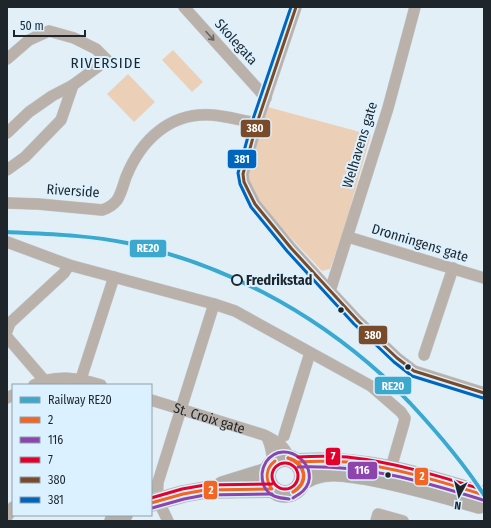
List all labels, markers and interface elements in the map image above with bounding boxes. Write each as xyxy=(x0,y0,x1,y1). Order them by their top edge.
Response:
scale bar xyxy=(14,12,85,38)
street label: Skolegata xyxy=(211,16,261,69)
text: 50 m xyxy=(20,19,44,33)
one-way arrow xyxy=(205,31,215,41)
district label: RIVERSIDE xyxy=(71,54,141,72)
street label: Welhavens gate xyxy=(339,100,381,190)
line badge: 380 xyxy=(240,119,271,138)
text: 380 xyxy=(245,122,264,135)
line badge: 381 xyxy=(227,149,257,169)
text: 381 xyxy=(233,153,250,166)
street label: Riverside xyxy=(46,181,100,201)
street label: Dronningens gate xyxy=(370,220,470,266)
line badge: RE20 xyxy=(129,239,167,258)
text: RE20 xyxy=(137,242,159,255)
place label: Fredrikstad xyxy=(246,272,312,289)
marker: Fredrikstad xyxy=(231,274,243,286)
unlabelled marker xyxy=(336,305,346,315)
line badge: 380 xyxy=(358,325,388,345)
text: 380 xyxy=(363,329,382,342)
unlabelled marker xyxy=(403,362,413,372)
line badge: RE20 xyxy=(374,376,412,395)
text: RE20 xyxy=(382,380,404,393)
legend xyxy=(12,384,152,516)
text: Railway RE20 xyxy=(48,393,112,407)
street label: St. Croix gate xyxy=(171,399,247,437)
text: 2 xyxy=(48,413,53,427)
text: 116 xyxy=(48,433,63,447)
line badge: 7 xyxy=(325,447,341,466)
text: 7 xyxy=(331,450,336,463)
text: 7 xyxy=(48,453,53,467)
line badge: 116 xyxy=(347,461,378,480)
text: 116 xyxy=(355,464,370,477)
line badge: 2 xyxy=(414,467,429,486)
unlabelled marker xyxy=(383,470,393,480)
text: 2 xyxy=(418,470,425,483)
text: 380 xyxy=(48,473,66,487)
north arrow xyxy=(439,476,479,516)
line badge: 2 xyxy=(203,480,218,500)
text: 2 xyxy=(207,484,214,497)
text: 381 xyxy=(48,493,64,507)
text: N xyxy=(454,499,462,512)

